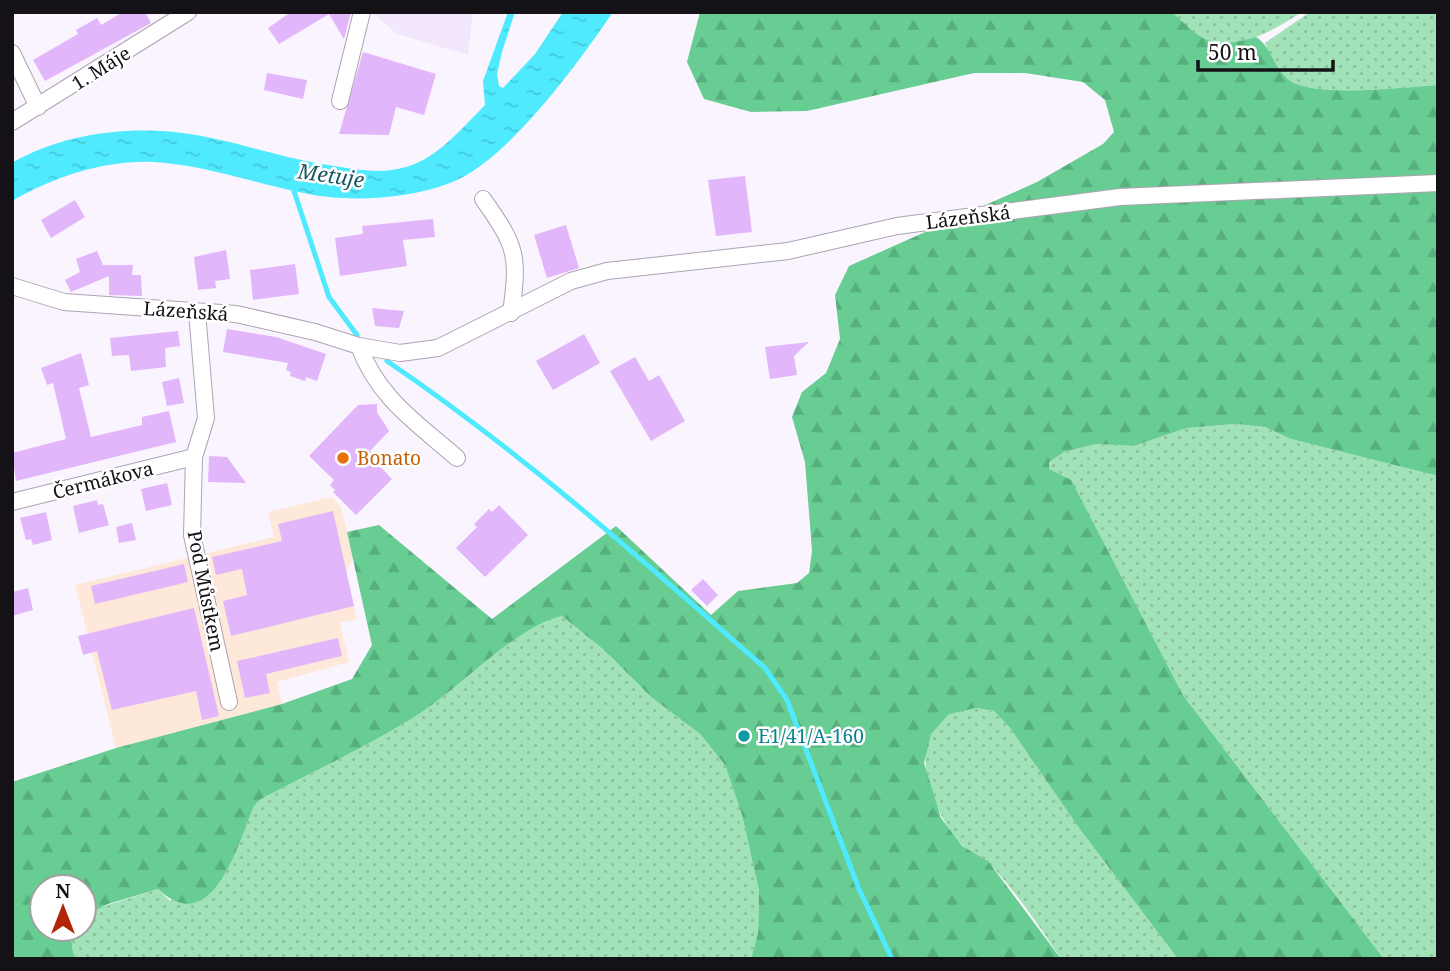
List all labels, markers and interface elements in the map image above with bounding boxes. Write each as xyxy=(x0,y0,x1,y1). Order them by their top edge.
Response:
scale bar xyxy=(1198,28,1333,72)
text: 50 m xyxy=(1208,38,1257,66)
street label: 1. Máje xyxy=(67,40,135,96)
water label: Metuje xyxy=(295,156,366,194)
street label: Lázeňská xyxy=(924,199,1012,235)
street label: Lázeňská xyxy=(143,295,229,327)
place label: Bonato xyxy=(357,445,421,471)
marker: Bonato xyxy=(335,450,351,466)
street label: Čermákova xyxy=(50,455,156,505)
street label: Pod Můstkem xyxy=(181,528,231,654)
place label: E1/41/A-160 xyxy=(758,723,864,749)
marker: E1/41/A-160 xyxy=(736,728,752,744)
north arrow xyxy=(28,873,98,943)
text: N xyxy=(56,878,71,904)

